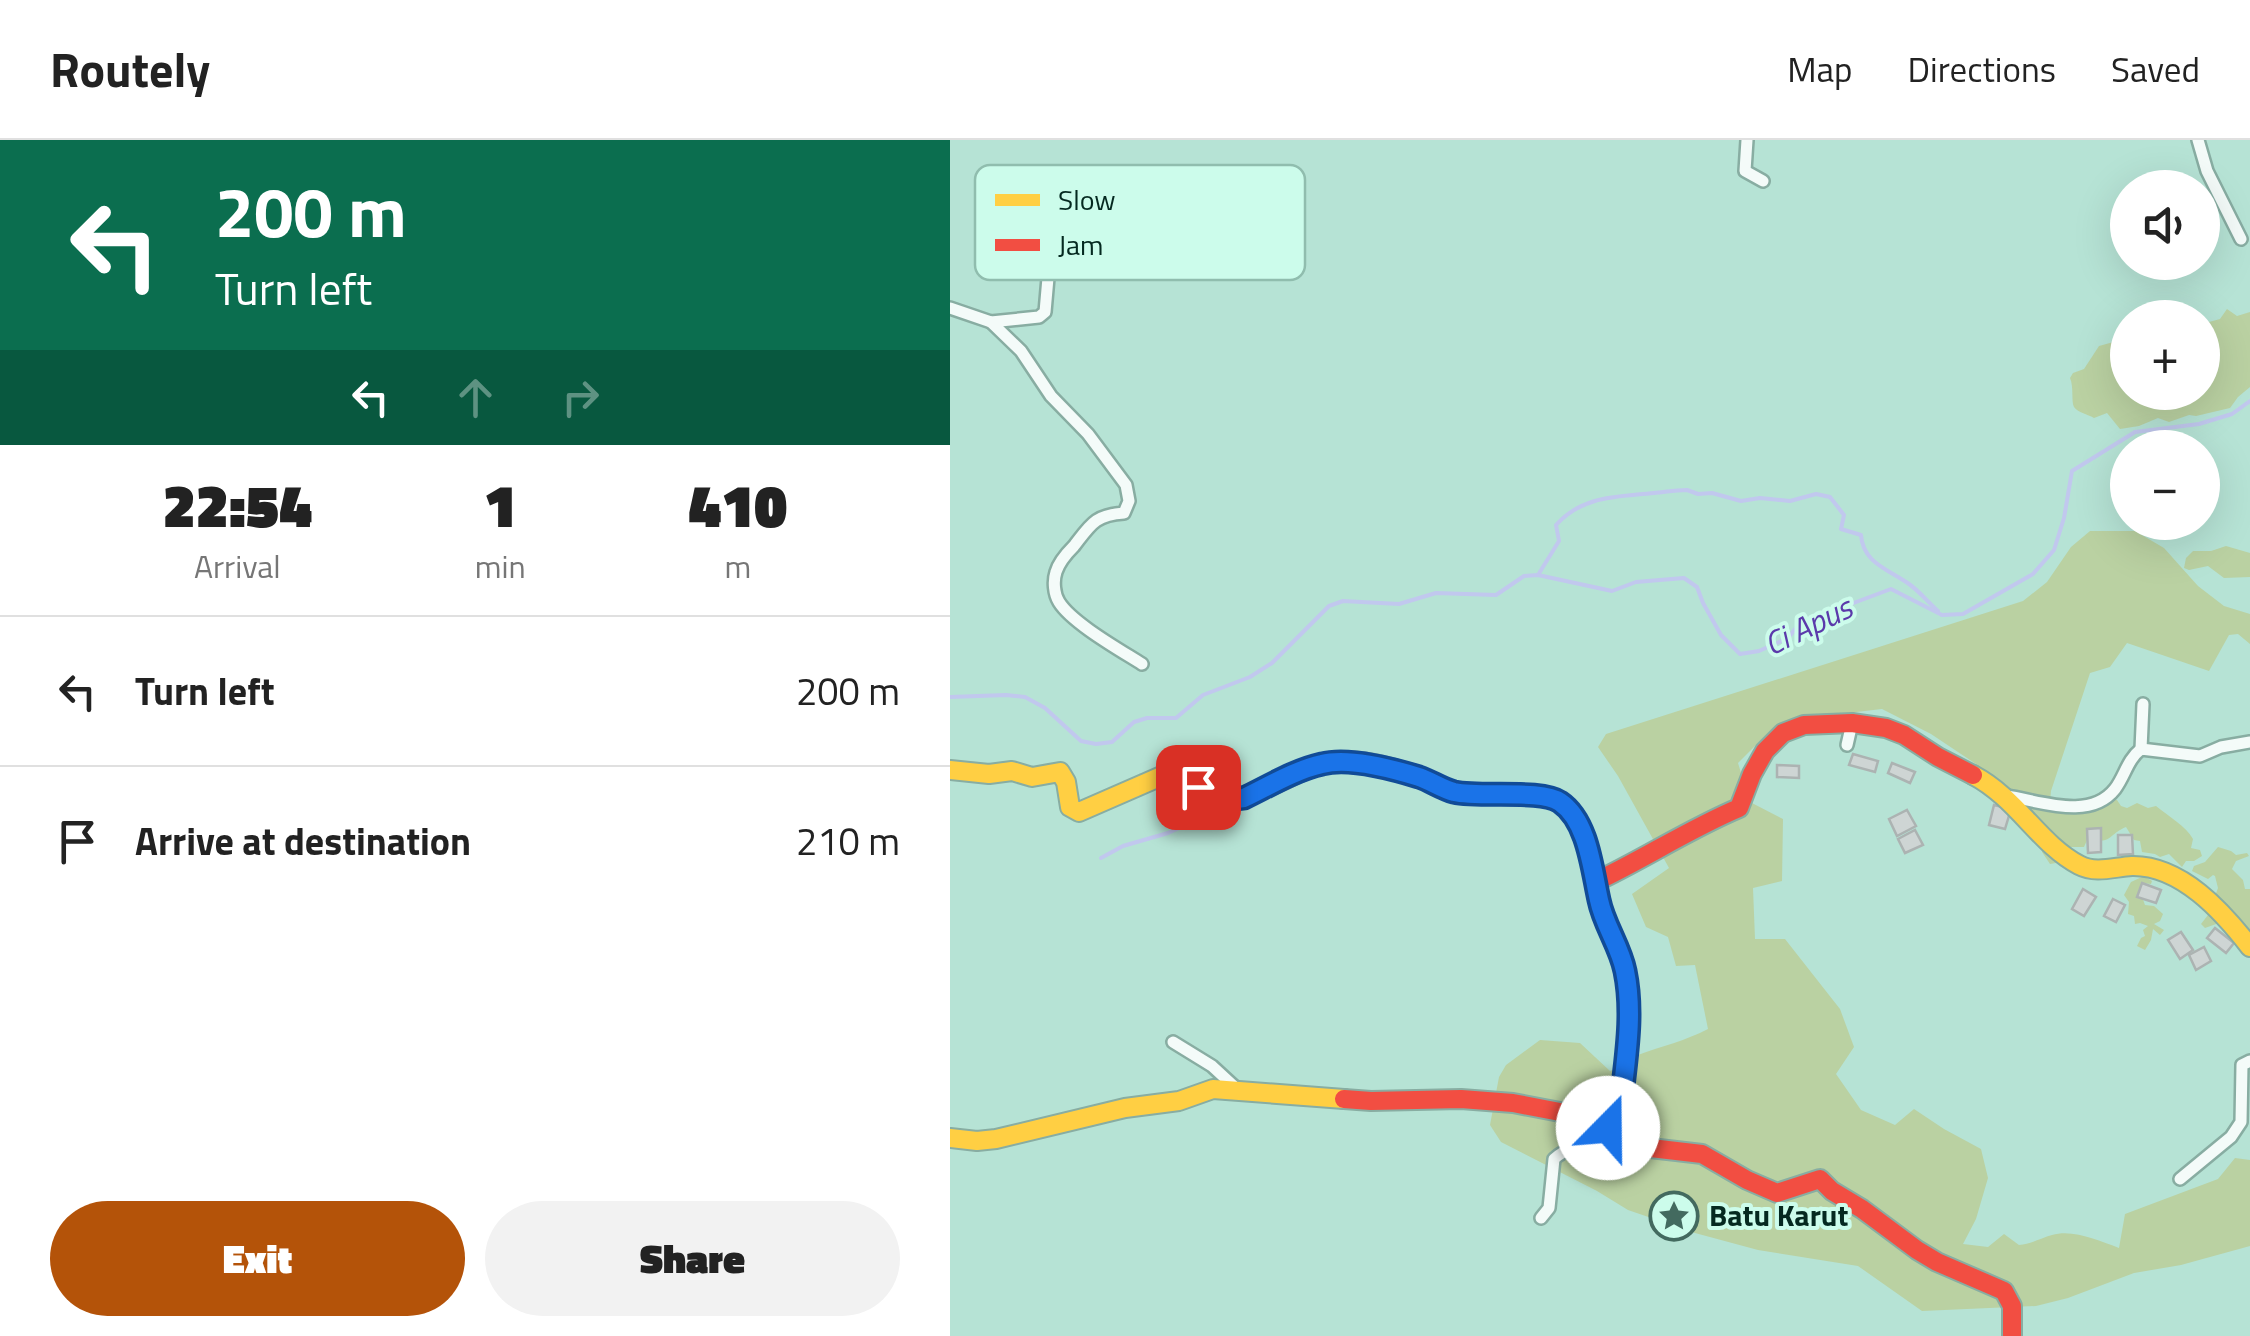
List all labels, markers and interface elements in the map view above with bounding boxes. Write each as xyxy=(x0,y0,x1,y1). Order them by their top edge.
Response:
text: Routely xyxy=(50,33,210,106)
text: Map xyxy=(1787,42,1853,96)
text: Directions xyxy=(1908,42,2056,96)
text: Saved xyxy=(2111,42,2200,96)
text: 200 m xyxy=(215,158,407,264)
legend xyxy=(975,165,1305,280)
map controls xyxy=(2110,170,2220,540)
button: sound xyxy=(2110,170,2220,280)
text: Slow xyxy=(1058,178,1116,221)
icon: left xyxy=(50,180,180,310)
text: Jam xyxy=(1058,223,1104,266)
text: Turn left xyxy=(215,254,372,322)
button: + xyxy=(2110,300,2220,410)
icon: left xyxy=(343,370,398,425)
icon: ahead xyxy=(448,370,503,425)
icon: right xyxy=(553,370,608,425)
button: − xyxy=(2110,430,2220,540)
text: 22:54 xyxy=(163,459,312,550)
text: 1 xyxy=(484,459,517,550)
text: 410 xyxy=(688,459,787,550)
text: Arrival xyxy=(194,542,281,590)
text: min xyxy=(475,542,526,590)
text: m xyxy=(724,542,751,590)
water label: Ci Apus xyxy=(1755,582,1862,667)
text: Turn left xyxy=(135,662,275,720)
text: 200 m xyxy=(796,662,900,720)
icon: left xyxy=(50,664,105,719)
pin xyxy=(1156,745,1241,830)
icon: arrive xyxy=(1171,760,1226,815)
text: Arrive at destination xyxy=(135,812,471,870)
text: 210 m xyxy=(796,812,900,870)
icon: arrive xyxy=(50,814,105,869)
position arrow xyxy=(1556,1076,1660,1180)
place icon: Batu Karut xyxy=(1648,1190,1700,1242)
place label: Batu Karut xyxy=(1709,1192,1848,1238)
button: Exit xyxy=(50,1201,465,1316)
button: Share xyxy=(485,1201,900,1316)

